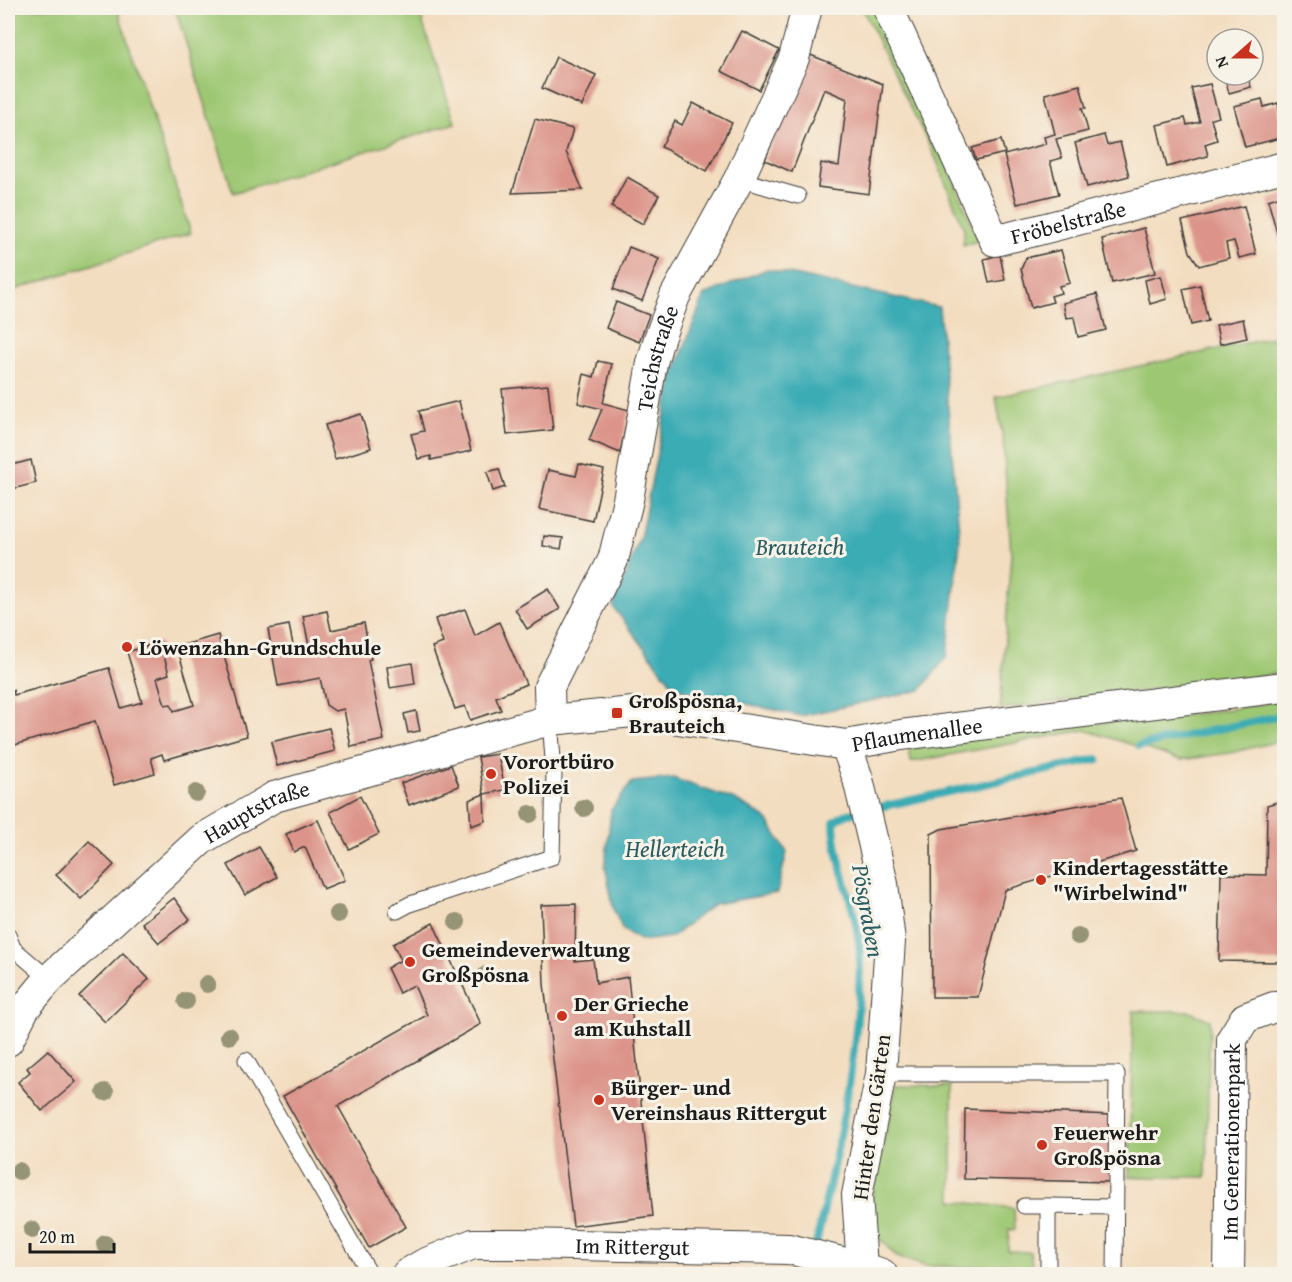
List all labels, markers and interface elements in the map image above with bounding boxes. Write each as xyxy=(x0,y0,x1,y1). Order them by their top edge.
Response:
north arrow xyxy=(1205,27,1265,87)
text: N xyxy=(1208,53,1234,72)
street label: Fröbelstraße xyxy=(1007,192,1129,252)
street label: Teichstraße xyxy=(628,300,686,414)
water label: Brauteich xyxy=(755,529,844,564)
place label: Löwenzahn-Grundschule xyxy=(139,631,382,663)
marker: Löwenzahn-Grundschule xyxy=(120,640,134,654)
place label: Großpösna, Brauteich xyxy=(629,684,742,741)
marker: Großpösna, Brauteich xyxy=(610,706,624,720)
street label: Pflaumenallee xyxy=(849,709,984,760)
place label: Vorortbüro Polizei xyxy=(503,745,614,802)
marker: Vorortbüro Polizei xyxy=(484,767,498,781)
street label: Hauptstraße xyxy=(197,772,313,851)
water label: Hellerteich xyxy=(624,831,725,866)
place label: Kindertagesstätte "Wirbelwind" xyxy=(1053,851,1228,908)
water label: Pösgraben xyxy=(843,861,894,960)
marker: Kindertagesstätte "Wirbelwind" xyxy=(1034,873,1048,887)
place label: Gemeindeverwaltung Großpösna xyxy=(422,933,630,990)
marker: Gemeindeverwaltung Großpösna xyxy=(403,955,417,969)
place label: Der Grieche am Kuhstall xyxy=(574,987,691,1044)
marker: Der Grieche am Kuhstall xyxy=(555,1009,569,1023)
street label: Hinter den Gärten xyxy=(844,1031,899,1202)
street label: Im Generationenpark xyxy=(1213,1042,1248,1241)
place label: Bürger- und Vereinshaus Rittergut xyxy=(611,1071,828,1128)
marker: Bürger- und Vereinshaus Rittergut xyxy=(592,1093,606,1107)
place label: Feuerwehr Großpösna xyxy=(1054,1116,1162,1173)
marker: Feuerwehr Großpösna xyxy=(1035,1138,1049,1152)
scale bar xyxy=(30,1216,114,1254)
text: 20 m xyxy=(39,1223,75,1250)
street label: Im Rittergut xyxy=(575,1229,690,1263)

